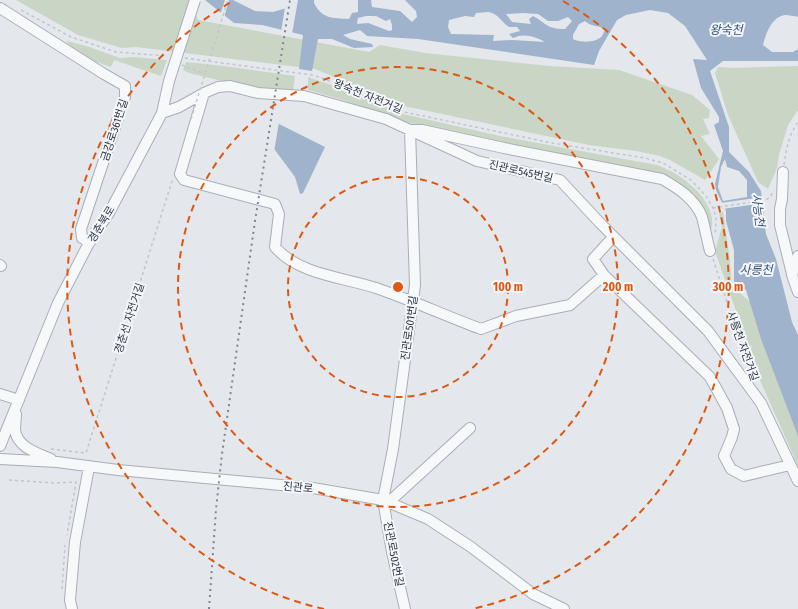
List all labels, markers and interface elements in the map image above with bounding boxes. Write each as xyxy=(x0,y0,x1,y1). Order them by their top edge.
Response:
water label: 왕숙천 xyxy=(709,23,745,37)
street label: 왕숙천 자전거길 xyxy=(331,77,404,116)
street label: 금강로361번길 xyxy=(98,97,131,163)
street label: 진관로545번길 xyxy=(487,158,554,185)
water label: 사능천 xyxy=(749,193,768,229)
street label: 경춘북로 xyxy=(85,204,117,245)
water label: 사릉천 xyxy=(739,263,775,277)
centre of rings xyxy=(391,280,405,294)
text: 100 m xyxy=(493,280,523,294)
text: 200 m xyxy=(602,280,633,294)
text: 300 m xyxy=(712,280,743,294)
street label: 경춘선 자전거길 xyxy=(112,281,147,355)
street label: 진관로501번길 xyxy=(399,295,420,361)
street label: 사릉천 자전거길 xyxy=(724,309,761,383)
street label: 진관로 xyxy=(282,480,314,495)
street label: 진관로502번길 xyxy=(381,520,406,588)

